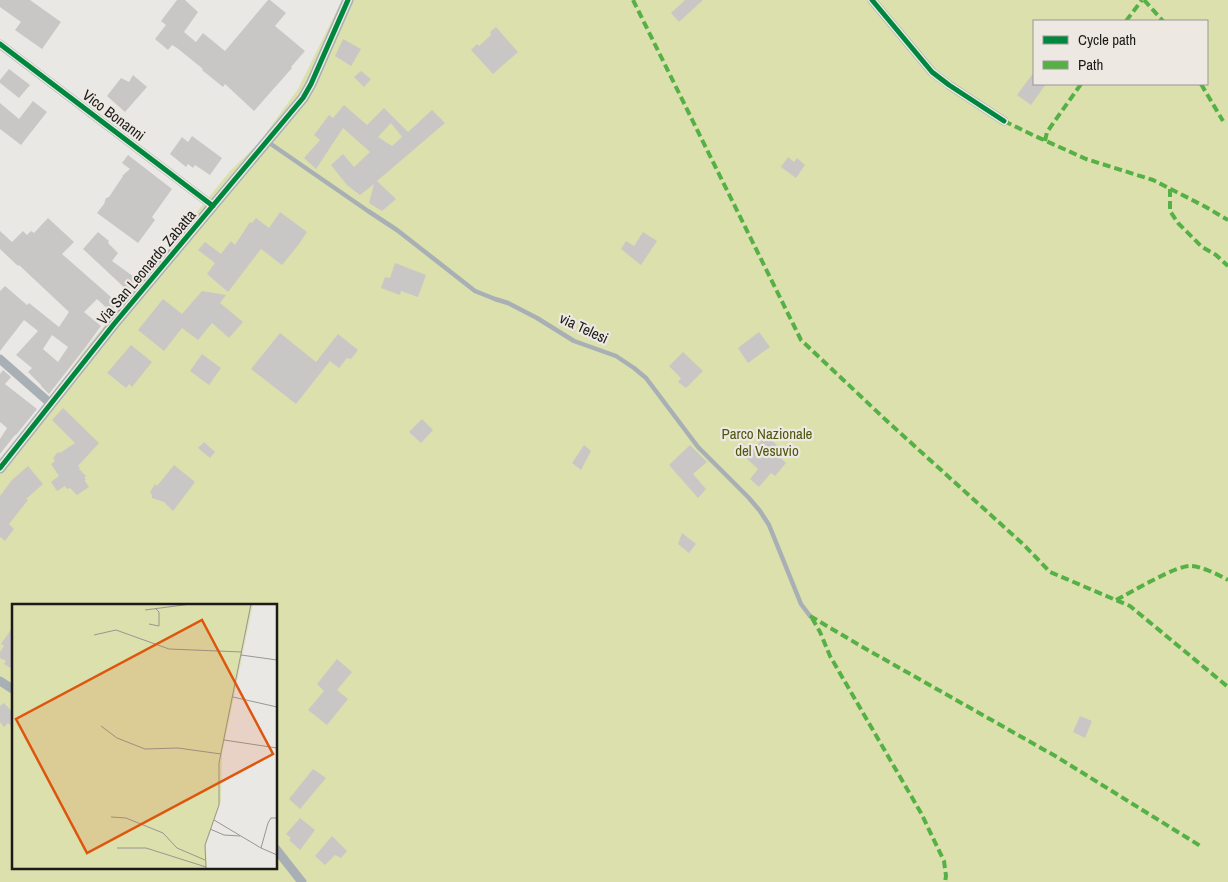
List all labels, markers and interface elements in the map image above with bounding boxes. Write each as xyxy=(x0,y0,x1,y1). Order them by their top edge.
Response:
legend xyxy=(1033,20,1208,85)
text: Cycle path xyxy=(1078,29,1136,50)
text: Path xyxy=(1078,54,1103,75)
street label: Vico Bonanni xyxy=(78,84,150,146)
street label: Via San Leonardo Zabatta xyxy=(92,205,200,329)
street label: via Telesi xyxy=(556,308,612,348)
park label: Parco Nazionale del Vesuvio xyxy=(722,423,813,461)
inset map xyxy=(12,604,278,870)

